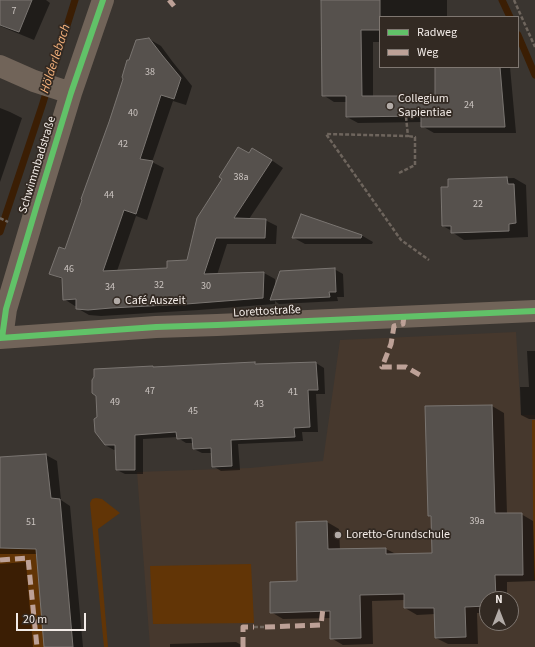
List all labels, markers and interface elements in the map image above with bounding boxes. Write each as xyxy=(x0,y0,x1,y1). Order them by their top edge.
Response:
house number: 7 xyxy=(12,6,16,18)
legend xyxy=(379,16,519,68)
water label: Hölderlebach xyxy=(38,23,74,95)
text: Radweg xyxy=(417,24,457,41)
text: Weg xyxy=(417,44,438,61)
house number: 38 xyxy=(145,67,155,79)
place label: Collegium Sapientiae xyxy=(398,92,452,120)
house number: 24 xyxy=(464,100,474,112)
marker: Collegium Sapientiae xyxy=(385,101,395,111)
house number: 40 xyxy=(128,108,138,120)
street label: Schwimmbadstraße xyxy=(16,115,60,215)
house number: 42 xyxy=(118,139,128,151)
house number: 38a xyxy=(234,172,248,184)
house number: 44 xyxy=(104,190,114,202)
house number: 22 xyxy=(473,199,483,211)
house number: 46 xyxy=(64,264,74,276)
house number: 32 xyxy=(154,280,164,292)
house number: 30 xyxy=(201,281,211,293)
house number: 34 xyxy=(105,282,115,294)
place label: Café Auszeit xyxy=(125,294,186,308)
marker: Café Auszeit xyxy=(112,296,122,306)
street label: Lorettostraße xyxy=(233,303,301,321)
house number: 47 xyxy=(145,386,155,398)
house number: 41 xyxy=(288,387,298,399)
house number: 49 xyxy=(110,397,120,409)
house number: 43 xyxy=(254,399,264,411)
house number: 45 xyxy=(188,406,198,418)
house number: 39a xyxy=(470,516,484,528)
house number: 51 xyxy=(26,517,36,529)
place label: Loretto-Grundschule xyxy=(346,528,450,542)
marker: Loretto-Grundschule xyxy=(333,530,343,540)
north arrow xyxy=(479,591,519,631)
text: N xyxy=(495,592,503,607)
scale bar xyxy=(18,605,88,631)
text: 20 m xyxy=(23,611,47,628)

